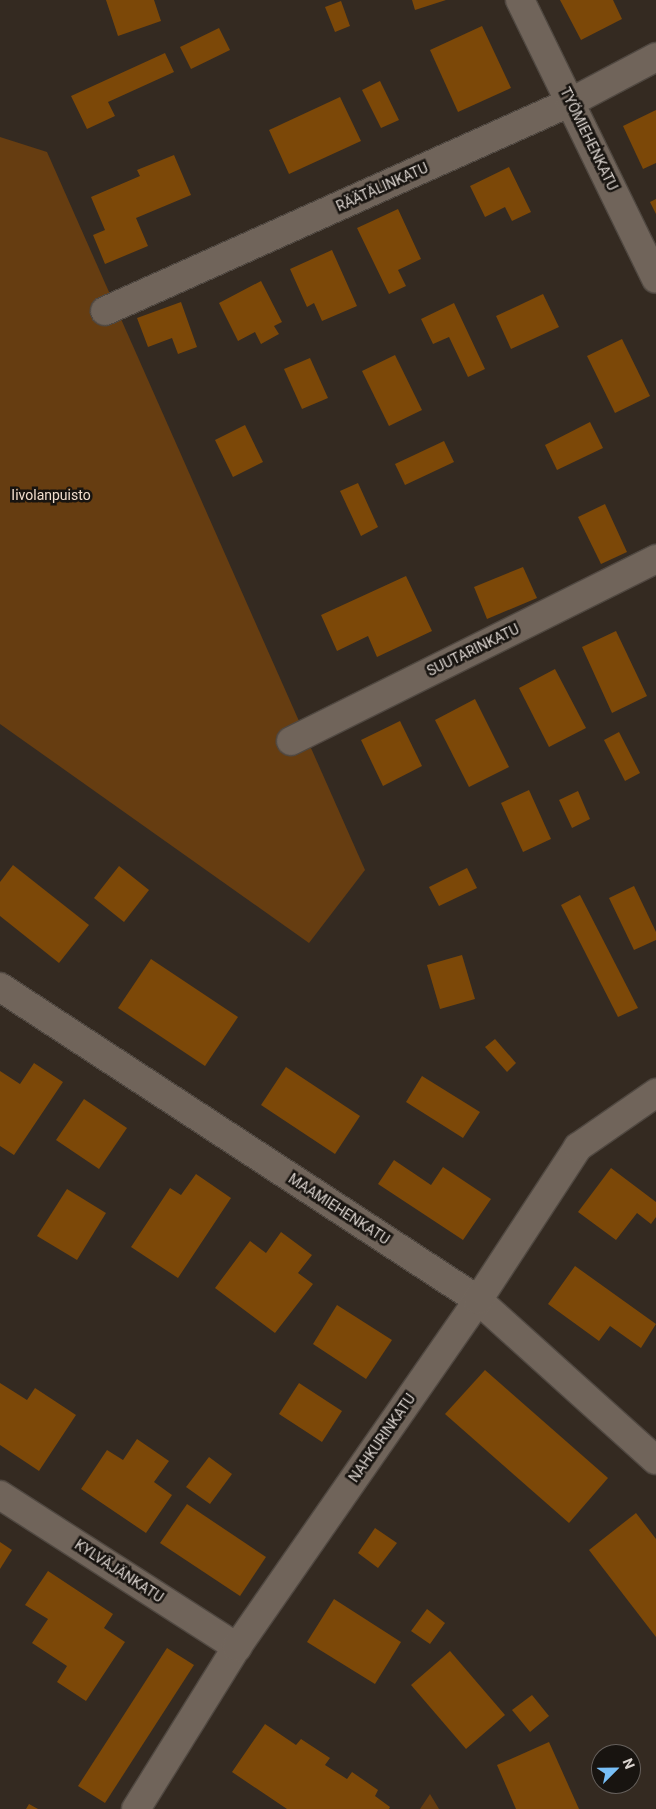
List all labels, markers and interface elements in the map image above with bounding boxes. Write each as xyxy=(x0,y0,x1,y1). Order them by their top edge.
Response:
street label: TYÖMIEHENKATU xyxy=(557,85,621,193)
street label: RÄÄTÄLINKATU xyxy=(333,159,431,215)
park label: Iivolanpuisto xyxy=(11,487,91,503)
street label: SUUTARINKATU xyxy=(424,620,522,680)
street label: MAAMIEHENKATU xyxy=(285,1170,393,1248)
street label: NAHKURINKATU xyxy=(345,1391,419,1485)
street label: KYLVÄJÄNKATU xyxy=(72,1536,166,1606)
north arrow xyxy=(591,1744,641,1794)
text: N xyxy=(620,1756,638,1771)

